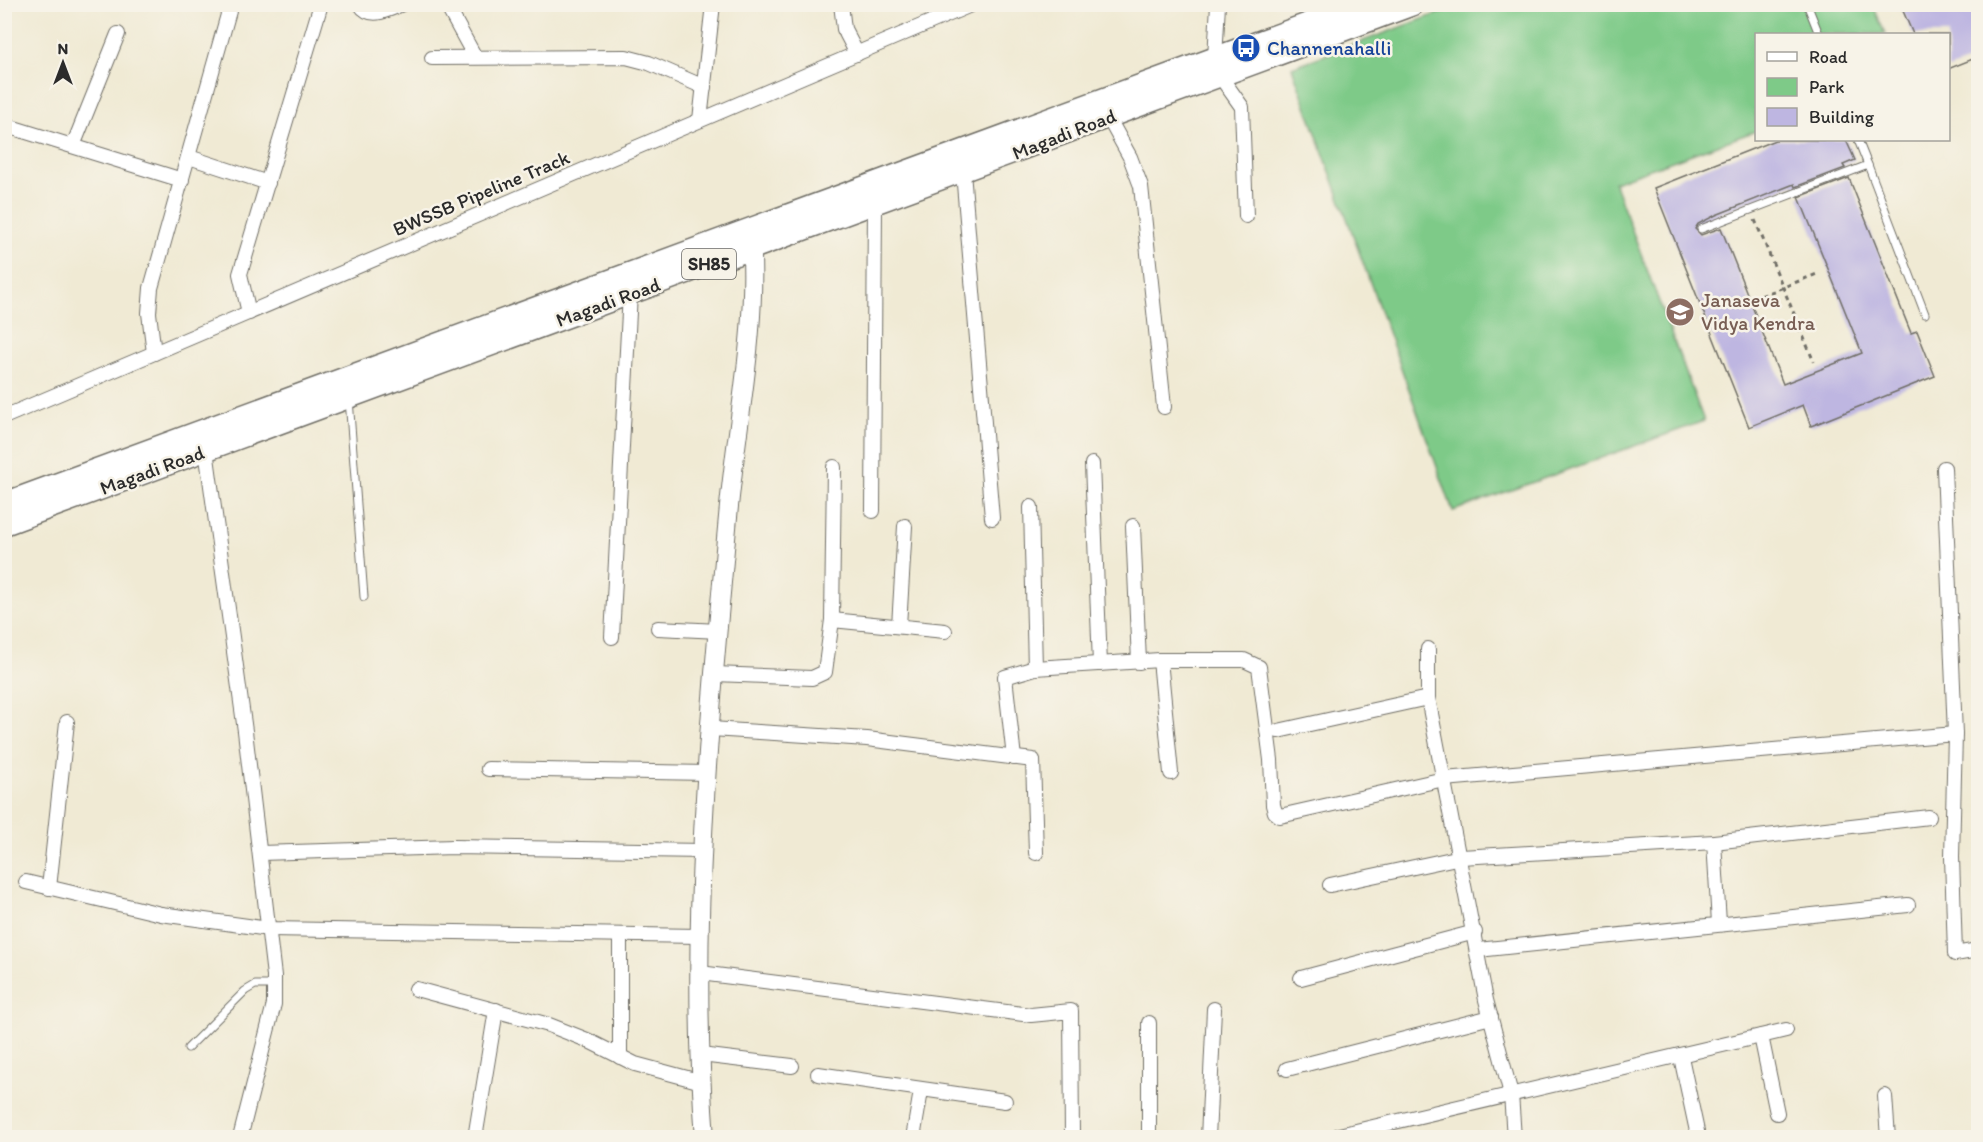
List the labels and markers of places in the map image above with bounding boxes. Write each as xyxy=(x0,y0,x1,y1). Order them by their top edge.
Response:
bus stop icon: Channenahalli xyxy=(1230,32,1262,64)
place label: Channenahalli xyxy=(1267,36,1391,60)
place label: Janaseva Vidya Kendra xyxy=(1701,288,1816,335)
school or university icon: Janaseva Vidya Kendra xyxy=(1664,296,1696,328)

